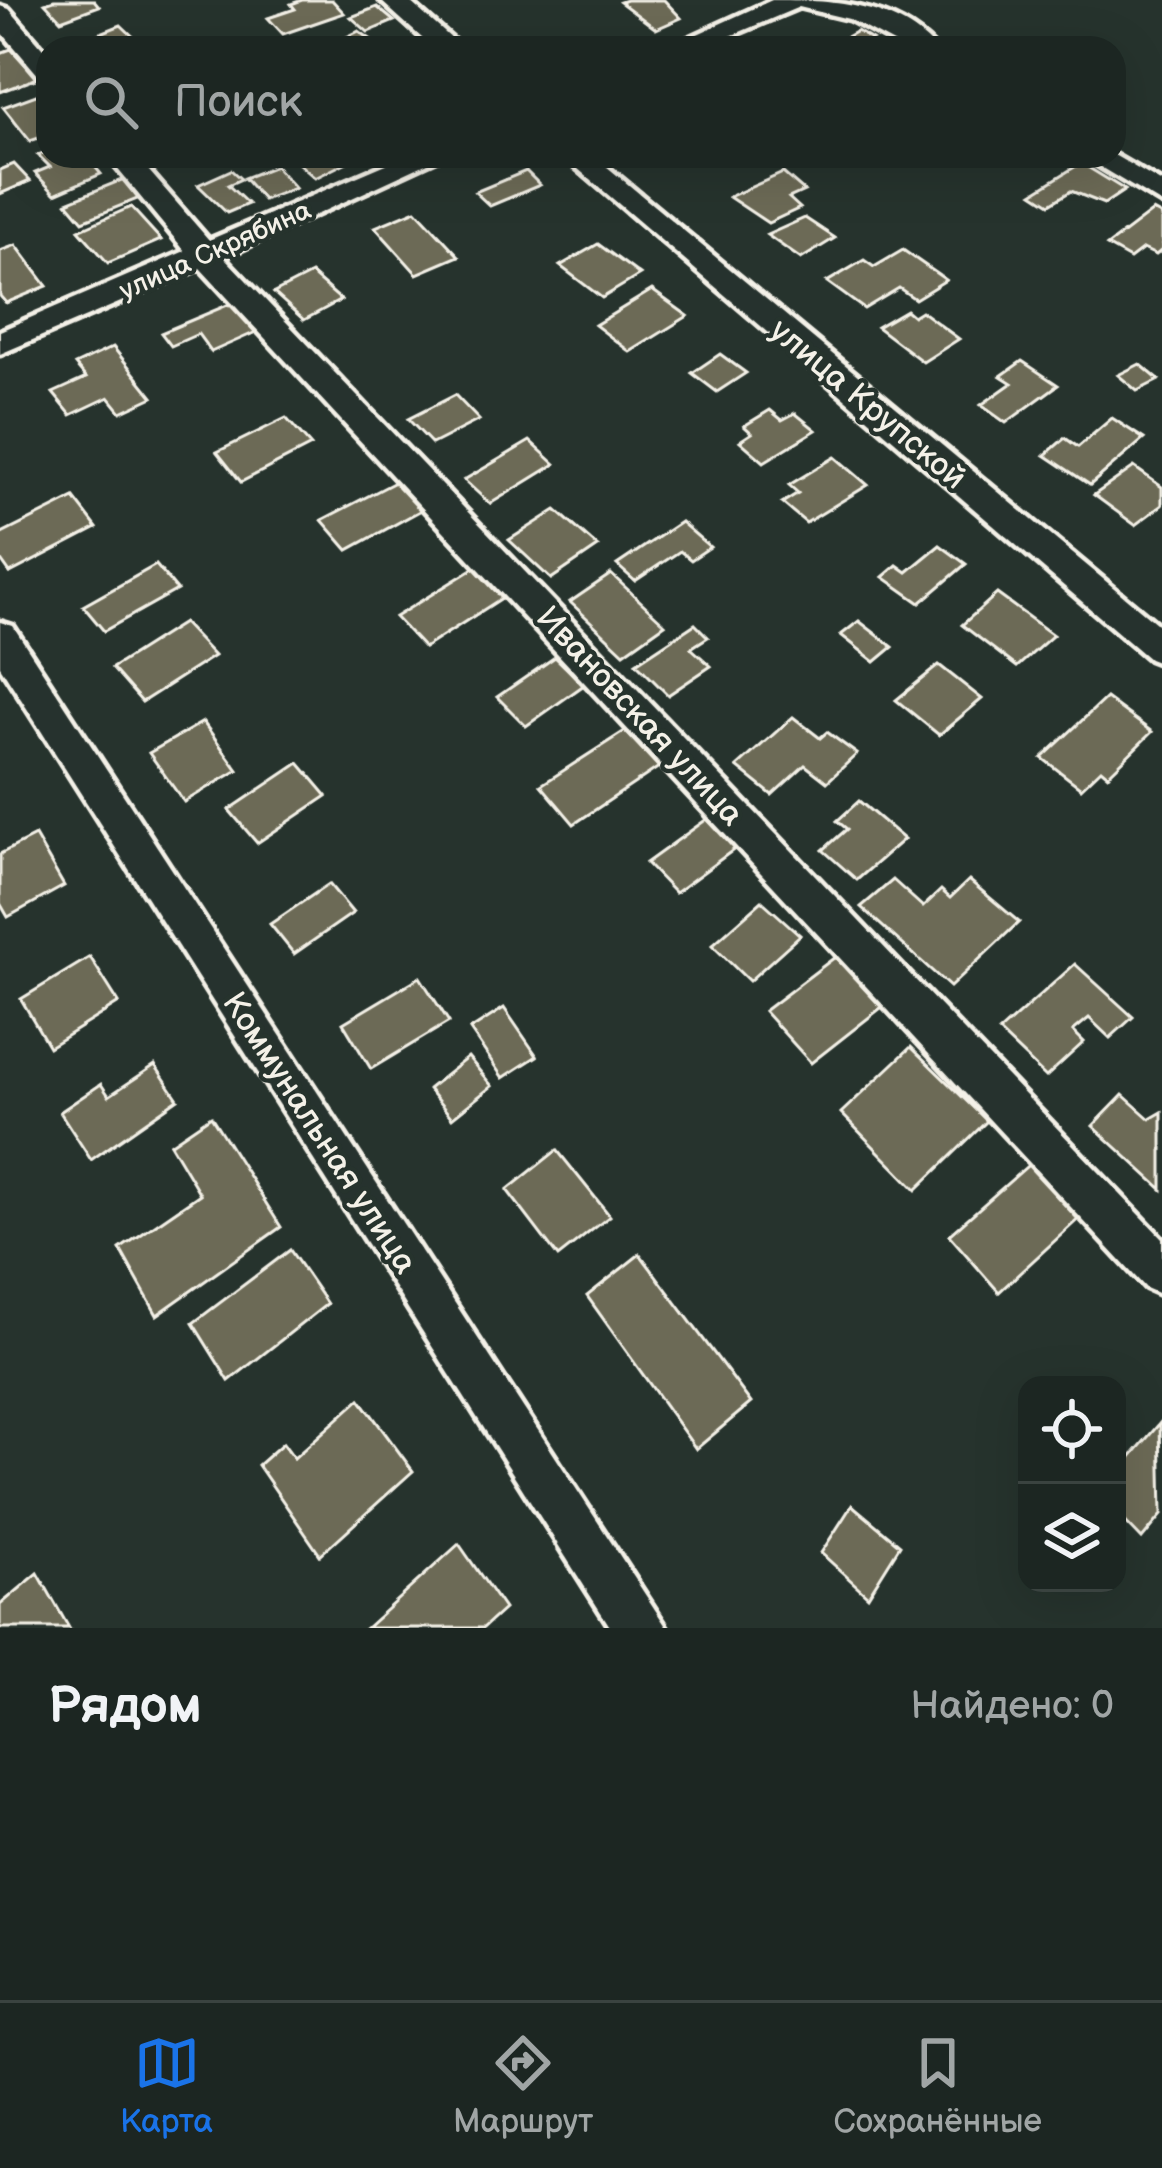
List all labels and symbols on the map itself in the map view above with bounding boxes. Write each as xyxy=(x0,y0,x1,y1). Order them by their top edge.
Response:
street label: улица Скрябина xyxy=(115,194,316,307)
street label: улица Крупской xyxy=(762,311,974,498)
street label: Ивановская улица xyxy=(528,598,752,834)
street label: Коммунальная улица xyxy=(213,985,425,1281)

